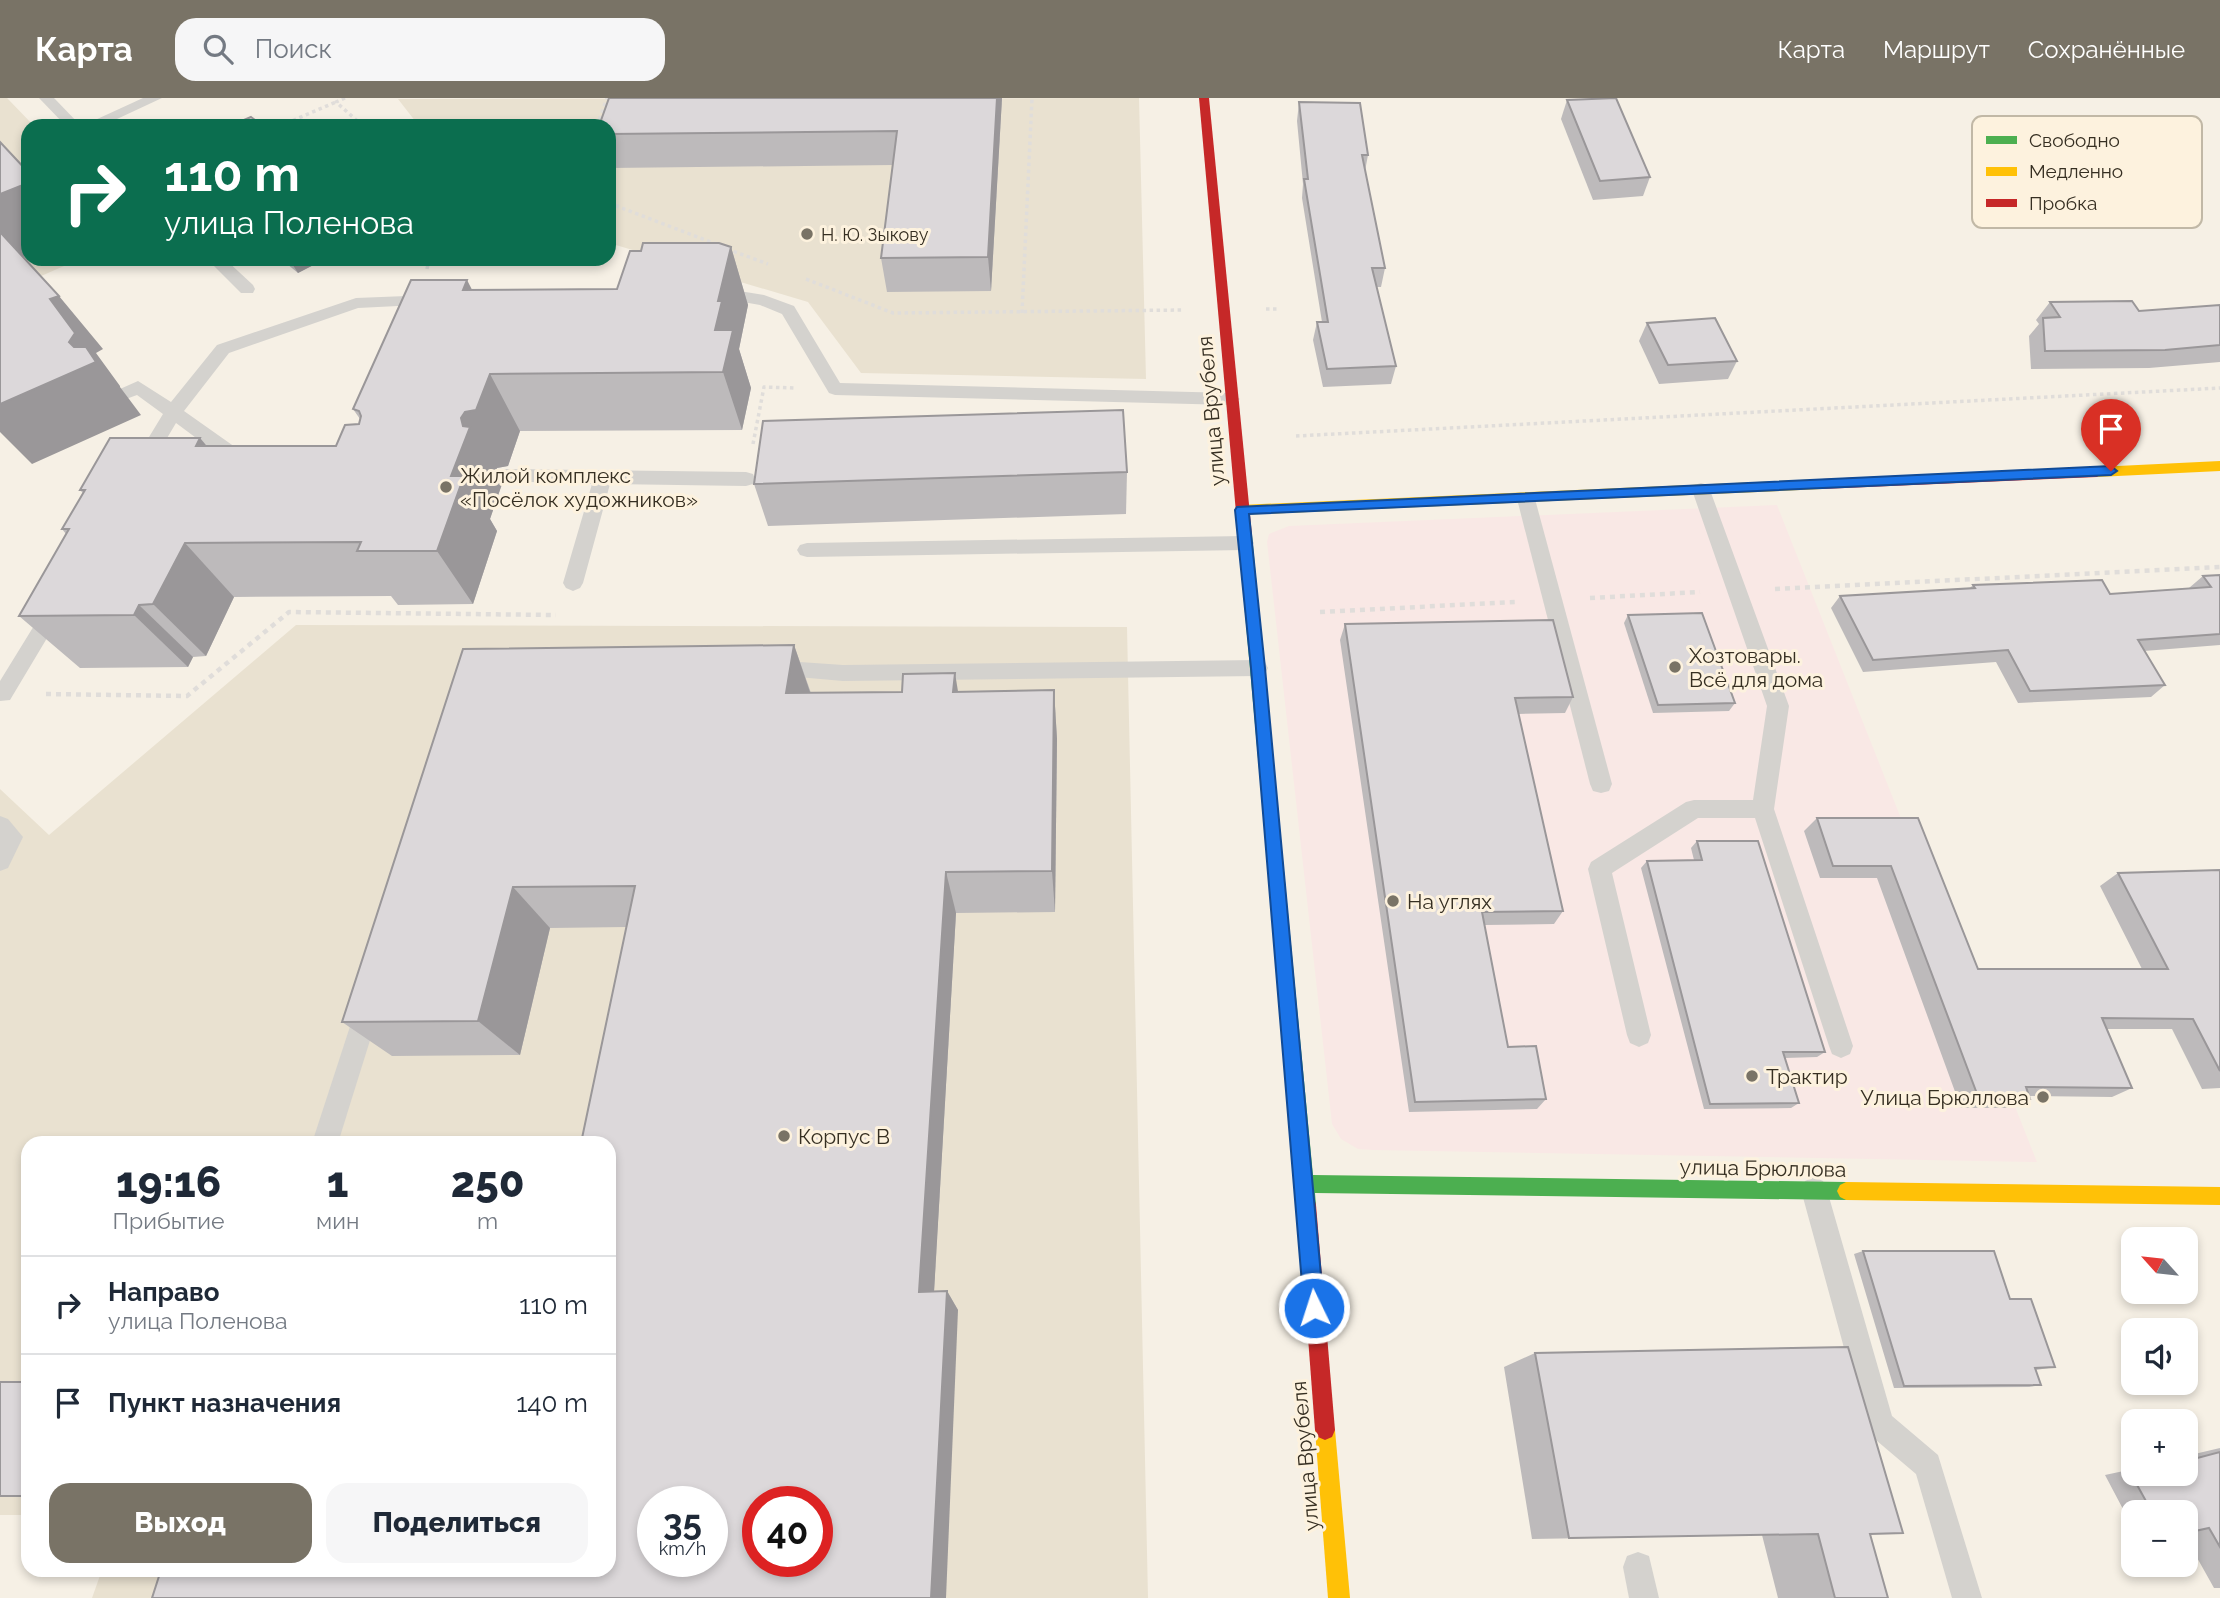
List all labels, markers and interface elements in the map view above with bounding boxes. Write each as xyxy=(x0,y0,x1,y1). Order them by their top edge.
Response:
search box xyxy=(175,18,665,81)
text: Карта xyxy=(35,30,133,69)
icon: search xyxy=(199,30,237,68)
text: Поиск xyxy=(255,34,332,64)
text: Карта xyxy=(1777,35,1845,64)
text: Маршрут xyxy=(1883,35,1990,64)
text: Сохранённые xyxy=(2028,35,2185,64)
legend xyxy=(1972,116,2202,228)
text: Свободно xyxy=(2029,129,2120,151)
text: 110 m xyxy=(164,145,300,202)
icon: right xyxy=(49,147,140,238)
text: Медленно xyxy=(2029,160,2123,182)
text: Пробка xyxy=(2029,192,2097,214)
text: улица Поленова xyxy=(164,204,414,241)
place label: Н. Ю. Зыкову xyxy=(821,224,929,245)
marker: Н. Ю. Зыкову xyxy=(799,226,815,242)
street label: улица Врубеля xyxy=(1192,335,1230,487)
pin xyxy=(2081,399,2141,471)
icon: arrive xyxy=(2092,410,2130,448)
place label: Жилой комплекс «Посёлок художников» xyxy=(460,463,698,512)
marker: Жилой комплекс «Посёлок художников» xyxy=(438,479,454,495)
place label: Хозтовары. Всё для дома xyxy=(1689,643,1823,692)
marker: Хозтовары. Всё для дома xyxy=(1667,659,1683,675)
place label: На углях xyxy=(1407,889,1492,914)
marker: На углях xyxy=(1385,893,1401,909)
place label: Трактир xyxy=(1766,1064,1848,1089)
marker: Трактир xyxy=(1744,1068,1760,1084)
place label: Улица Брюллова xyxy=(1861,1085,2029,1110)
marker: Улица Брюллова xyxy=(2035,1089,2051,1105)
place label: Корпус В xyxy=(798,1124,890,1149)
marker: Корпус В xyxy=(776,1128,792,1144)
street label: улица Брюллова xyxy=(1679,1154,1847,1182)
text: 19:16 xyxy=(116,1158,221,1207)
text: 1 xyxy=(327,1158,349,1207)
text: 250 xyxy=(451,1158,524,1207)
text: Прибытие xyxy=(113,1207,225,1234)
text: мин xyxy=(316,1207,359,1234)
text: m xyxy=(477,1207,498,1234)
north arrow xyxy=(2121,1227,2198,1304)
map controls xyxy=(2121,1227,2198,1577)
position arrow xyxy=(1277,1271,1351,1345)
text: Направо xyxy=(108,1277,219,1307)
icon: right xyxy=(49,1286,87,1324)
text: 110 m xyxy=(519,1290,588,1320)
text: улица Поленова xyxy=(108,1307,288,1334)
button: sound xyxy=(2121,1318,2198,1395)
street label: улица Врубеля xyxy=(1286,1380,1324,1532)
icon: arrive xyxy=(49,1384,87,1422)
text: Пункт назначения xyxy=(108,1388,341,1418)
text: 140 m xyxy=(516,1388,588,1418)
button: + xyxy=(2121,1409,2198,1486)
button: Выход xyxy=(49,1483,312,1563)
button: Поделиться xyxy=(326,1483,588,1563)
speed limit sign: 40 xyxy=(742,1486,833,1577)
button: − xyxy=(2121,1500,2198,1577)
text: 35 xyxy=(663,1502,702,1543)
text: km/h xyxy=(659,1538,706,1559)

